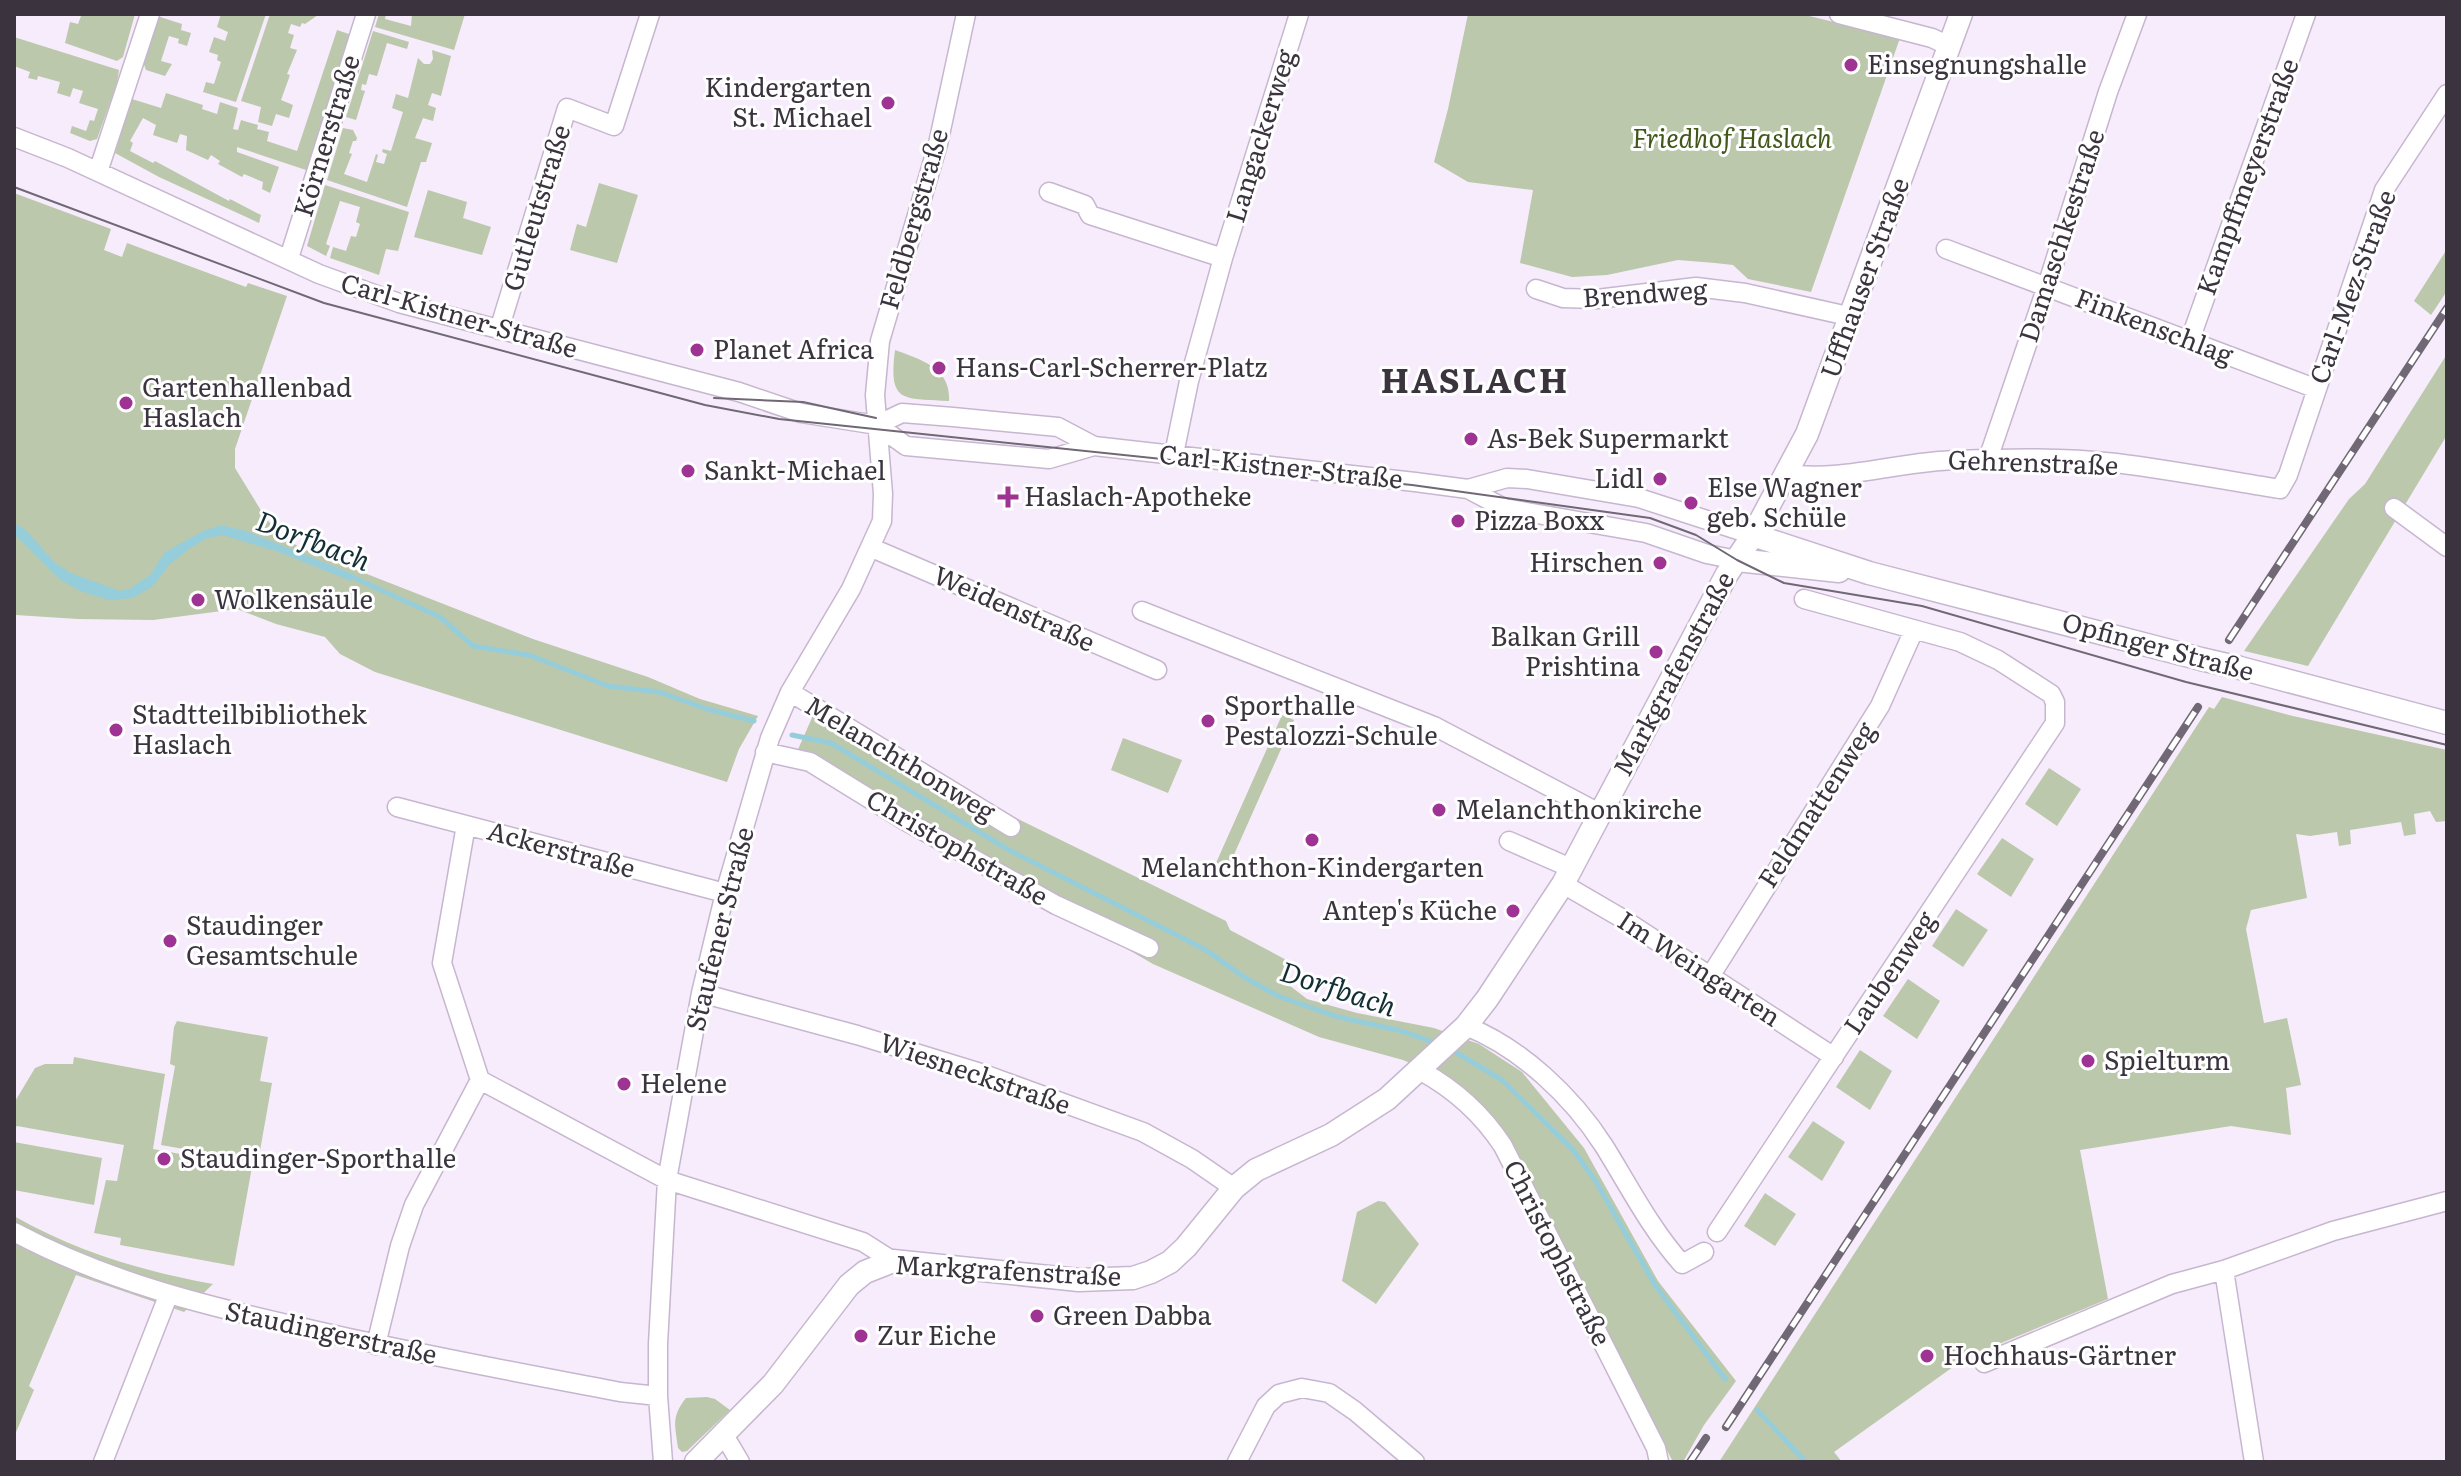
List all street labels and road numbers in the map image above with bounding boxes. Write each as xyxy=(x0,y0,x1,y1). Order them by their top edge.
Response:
street label: Langackerweg xyxy=(1214,43,1304,227)
street label: Körnerstraße xyxy=(281,49,368,221)
street label: Kampffmeyerstraße xyxy=(2185,52,2307,300)
street label: Gutleutstraße xyxy=(491,119,578,295)
street label: Feldbergstraße xyxy=(867,123,956,313)
street label: Damaschkestraße xyxy=(2007,124,2112,347)
street label: Uffhauser Straße xyxy=(1808,171,1917,383)
street label: Carl-Mez-Straße xyxy=(2297,184,2404,389)
street label: Carl-Kistner-Straße xyxy=(337,261,583,366)
street label: Brendweg xyxy=(1581,268,1709,315)
street label: Finkenschlag xyxy=(2070,277,2240,373)
street label: Carl-Kistner-Straße xyxy=(1158,432,1405,497)
street label: Gehrenstraße xyxy=(1947,438,2119,483)
street label: Weidenstraße xyxy=(928,554,1102,660)
street label: Markgrafenstraße xyxy=(1601,564,1742,782)
street label: Opfinger Straße xyxy=(2059,600,2259,689)
street label: Melanchthonweg xyxy=(799,684,1004,829)
street label: Feldmattenweg xyxy=(1747,712,1884,894)
street label: Christophstraße xyxy=(860,778,1056,914)
street label: Ackerstraße xyxy=(483,809,640,886)
street label: Staufener Straße xyxy=(673,822,762,1034)
street label: Im Weingarten xyxy=(1611,899,1790,1034)
street label: Laubenweg xyxy=(1832,902,1944,1041)
street label: Wiesneckstraße xyxy=(875,1021,1076,1123)
street label: Christophstraße xyxy=(1496,1152,1623,1352)
street label: Markgrafenstraße xyxy=(894,1243,1122,1294)
street label: Staudingerstraße xyxy=(222,1289,441,1372)

